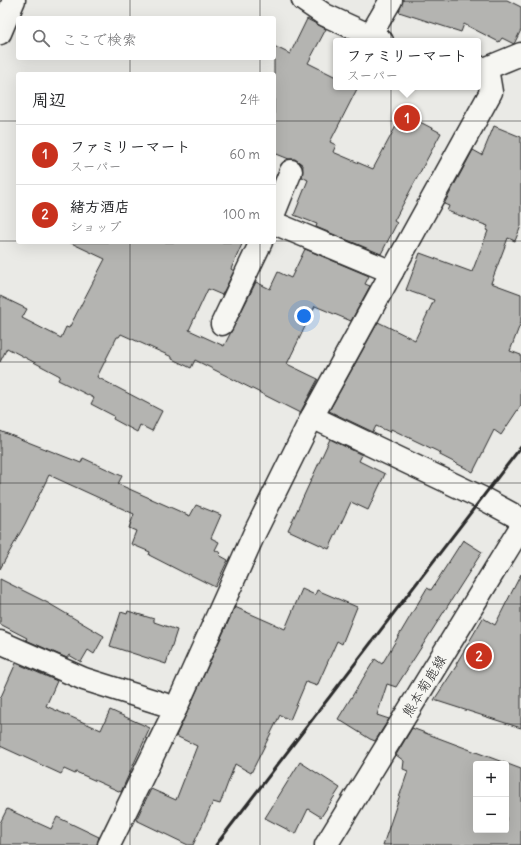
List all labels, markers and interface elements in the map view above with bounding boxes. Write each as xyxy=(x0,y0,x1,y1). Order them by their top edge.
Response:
search box xyxy=(16,16,276,60)
icon: search xyxy=(30,27,52,49)
text: ここで検索 xyxy=(62,30,137,49)
popup xyxy=(333,38,481,90)
text: ファミリーマート xyxy=(347,46,467,65)
text: スーパー xyxy=(347,67,398,84)
text: 周辺 xyxy=(32,89,66,111)
text: 2件 xyxy=(240,91,260,108)
pin: 1 xyxy=(394,103,420,133)
text: ファミリーマート xyxy=(70,137,191,156)
text: 1 xyxy=(42,146,48,163)
text: 60 m xyxy=(229,146,260,163)
text: スーパー xyxy=(70,158,121,175)
text: 緒方酒店 xyxy=(70,197,130,216)
text: 2 xyxy=(41,206,49,223)
text: 100 m xyxy=(223,206,260,223)
text: ショップ xyxy=(70,218,121,235)
your location xyxy=(294,306,314,326)
pin: 2 xyxy=(466,641,492,671)
street label: 熊本菊鹿線 xyxy=(398,652,450,720)
map controls xyxy=(473,761,509,833)
button: + xyxy=(473,761,509,797)
button: − xyxy=(473,797,509,833)

